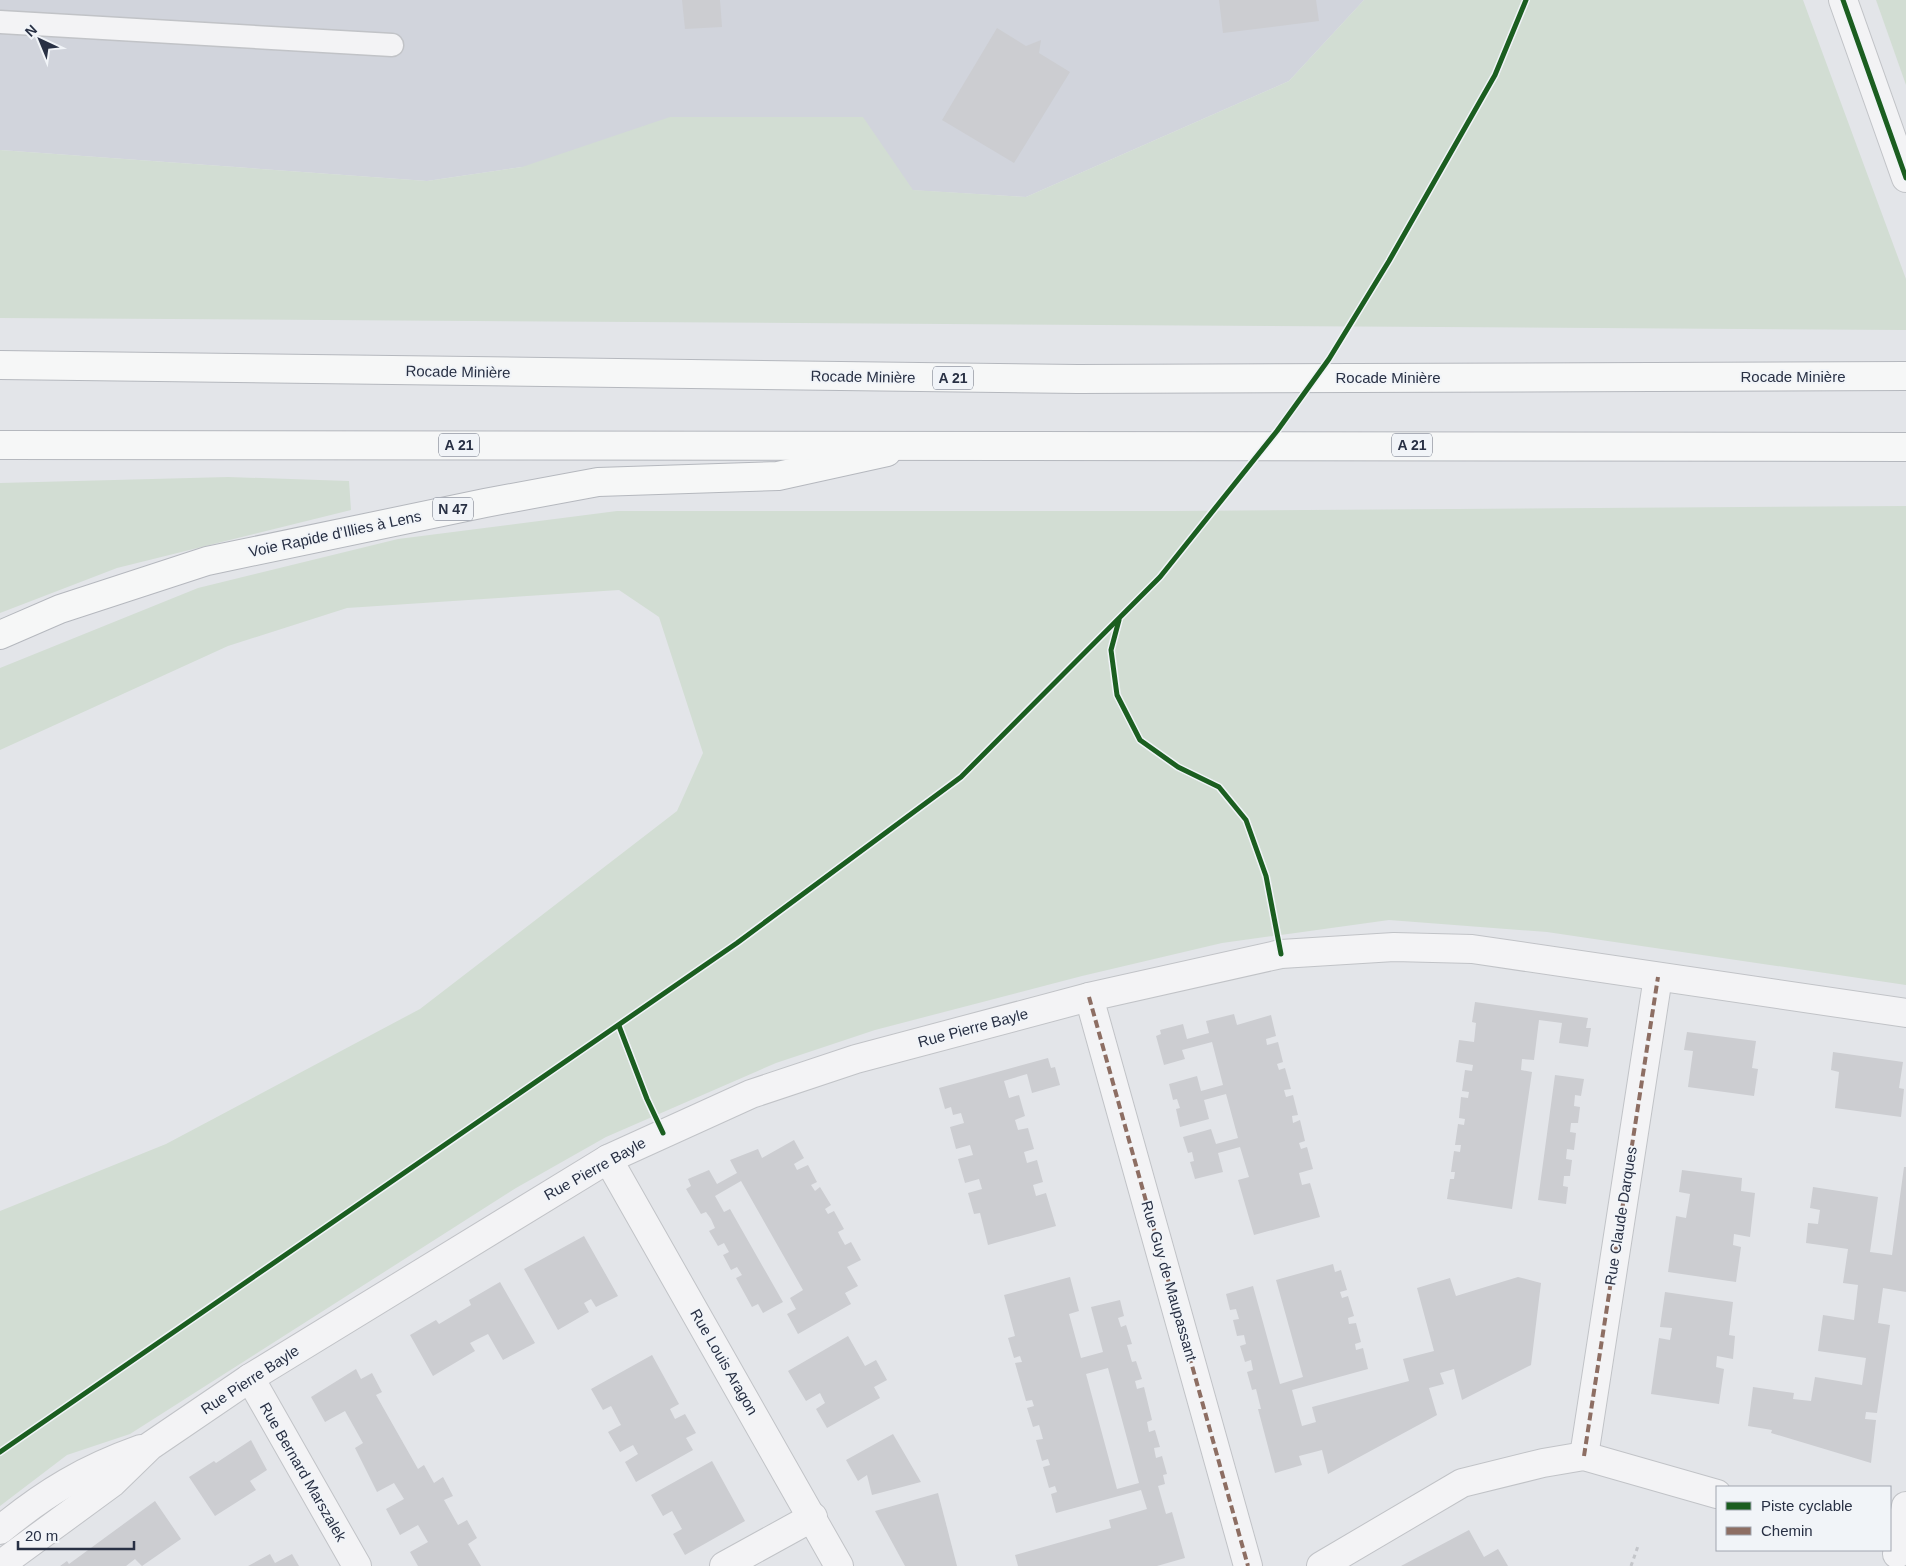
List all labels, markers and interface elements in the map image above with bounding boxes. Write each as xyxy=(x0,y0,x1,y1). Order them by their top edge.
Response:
north arrow xyxy=(15,15,65,65)
text: N xyxy=(22,21,40,40)
street label: Rocade Minière xyxy=(405,362,511,381)
road number: A 21 xyxy=(933,366,973,389)
street label: Rocade Minière xyxy=(810,367,916,386)
street label: Rocade Minière xyxy=(1740,368,1846,385)
street label: Rocade Minière xyxy=(1335,369,1441,386)
road number: A 21 xyxy=(439,434,479,456)
road number: A 21 xyxy=(1392,434,1432,456)
road number: N 47 xyxy=(433,498,473,520)
street label: Voie Rapide d’Illies à Lens xyxy=(247,507,423,560)
street label: Rue Pierre Bayle xyxy=(916,1005,1030,1050)
street label: Rue Pierre Bayle xyxy=(541,1134,648,1203)
street label: Rue Claude Darques xyxy=(1601,1145,1640,1286)
street label: Rue Guy de Maupassant xyxy=(1138,1199,1201,1364)
street label: Rue Louis Aragon xyxy=(687,1306,762,1418)
street label: Rue Pierre Bayle xyxy=(198,1342,302,1418)
street label: Rue Bernard Marszalek xyxy=(257,1399,350,1545)
legend xyxy=(1716,1486,1891,1551)
text: Piste cyclable xyxy=(1761,1497,1853,1514)
scale bar xyxy=(18,1518,134,1550)
text: Chemin xyxy=(1761,1522,1813,1539)
text: 20 m xyxy=(25,1527,58,1544)

